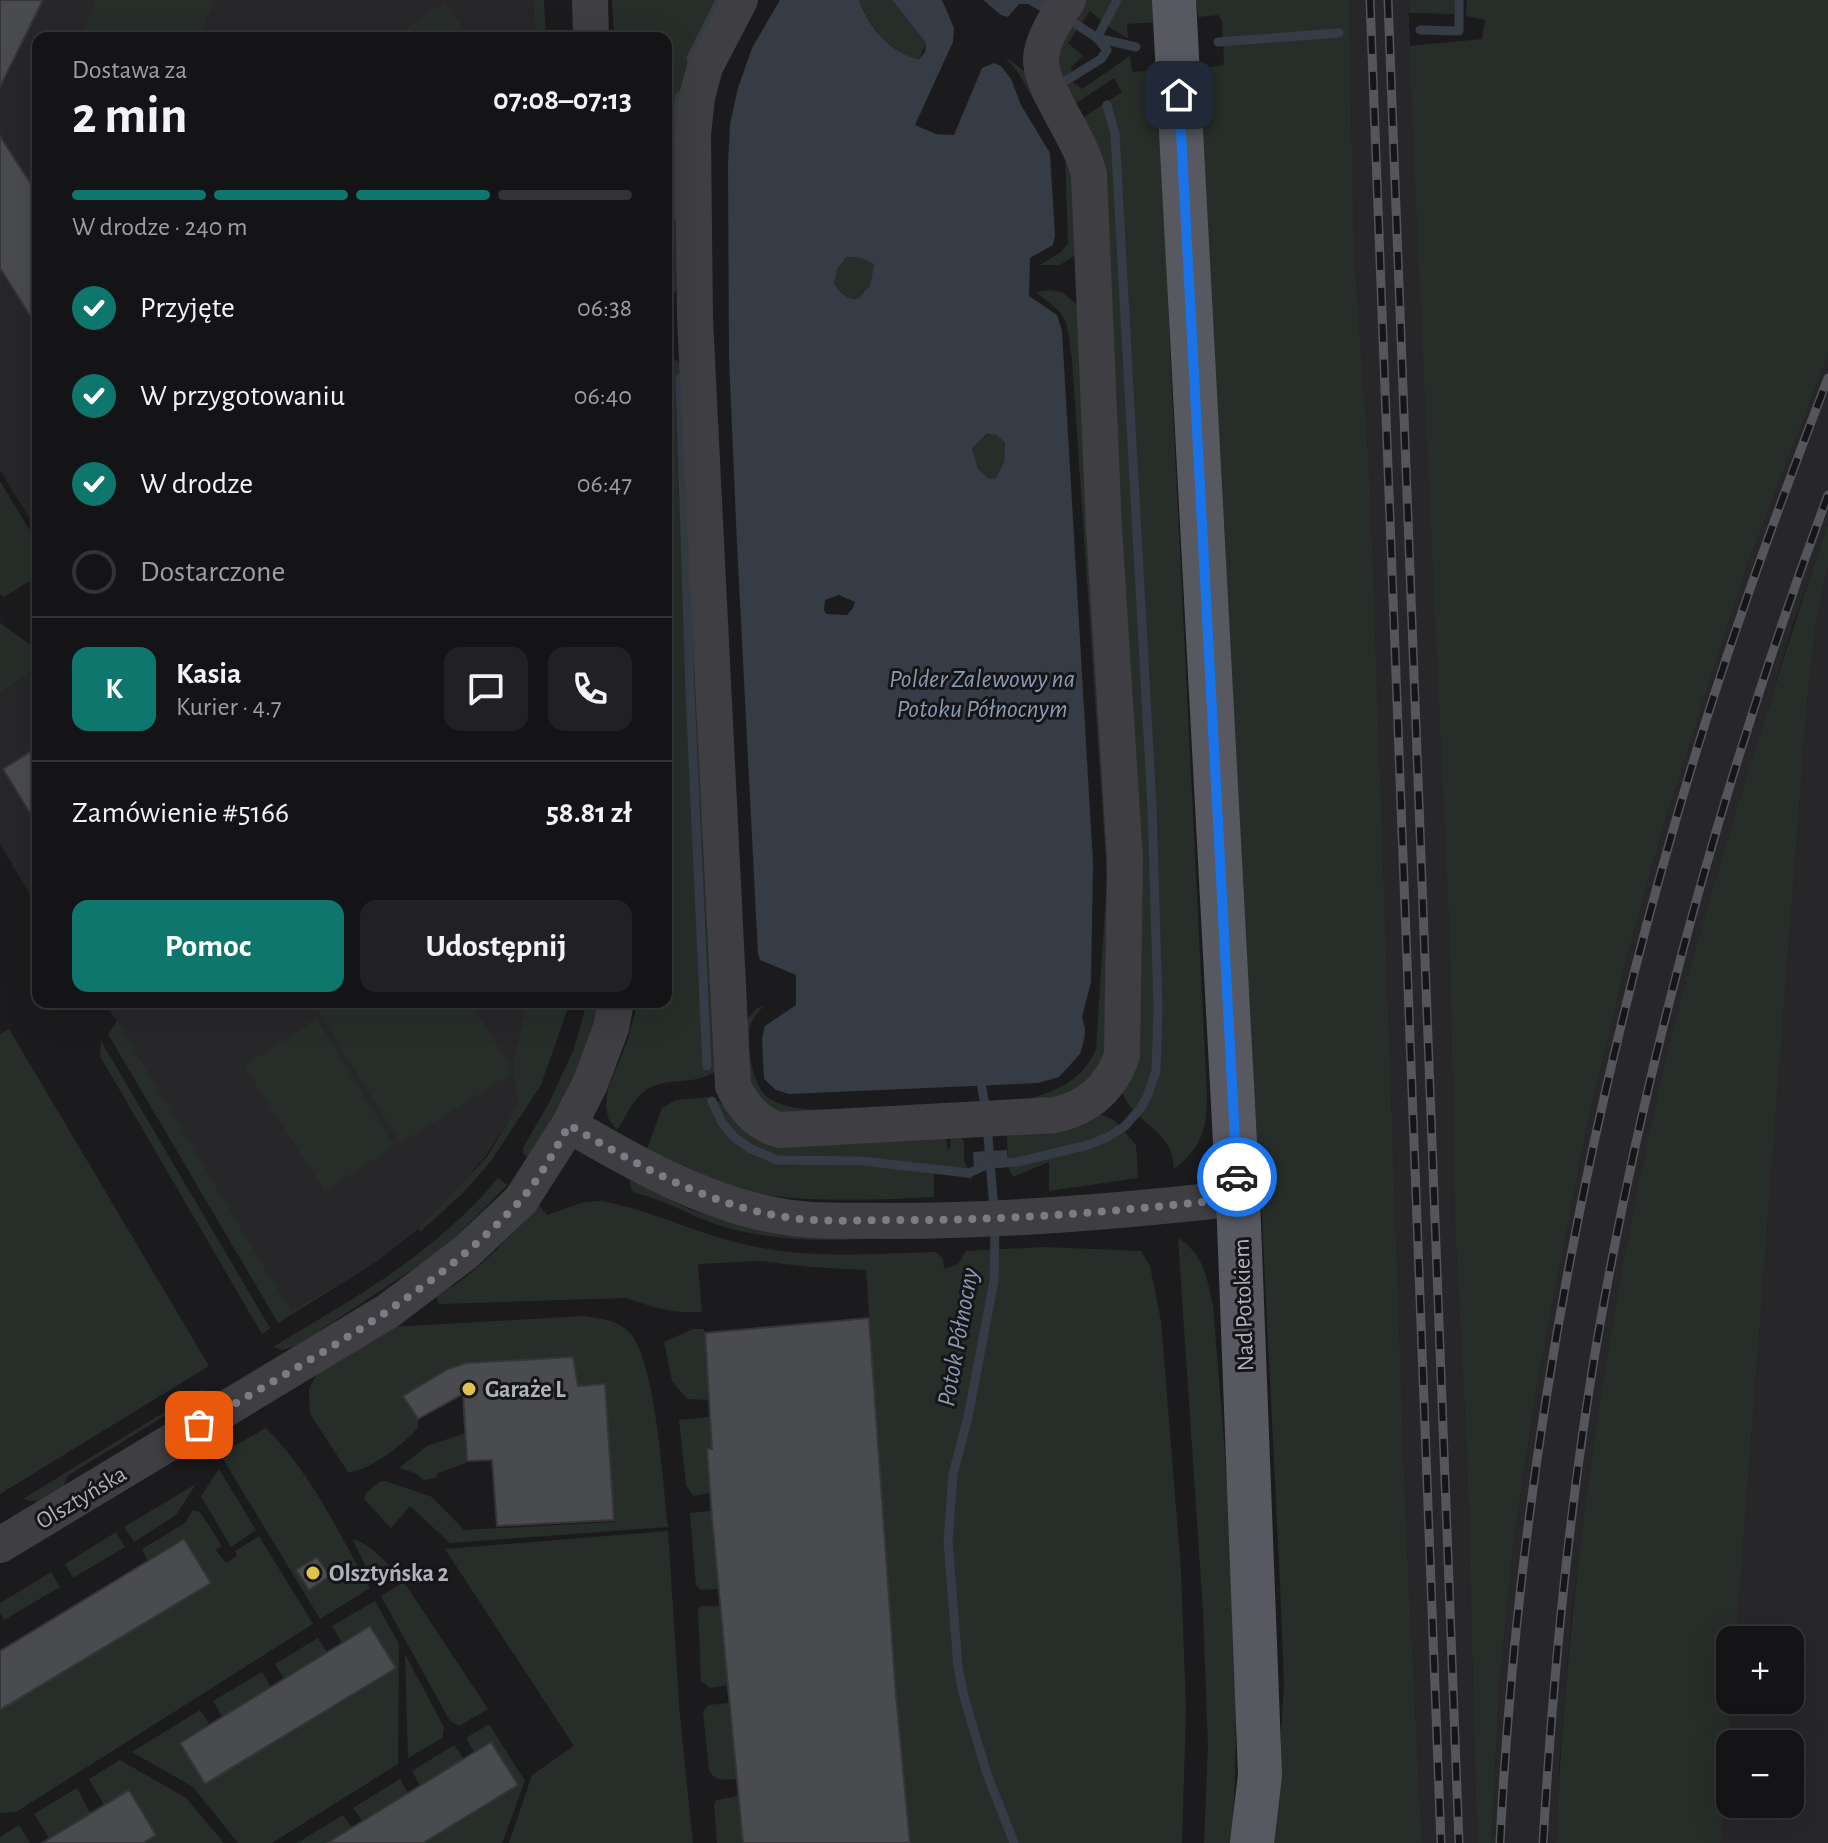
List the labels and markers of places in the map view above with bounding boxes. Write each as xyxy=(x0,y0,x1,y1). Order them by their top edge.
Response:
pin xyxy=(1145,61,1213,129)
place label: Garaże L xyxy=(485,1378,566,1402)
marker: Garaże L xyxy=(460,1380,478,1398)
pin xyxy=(165,1391,233,1459)
place label: Olsztyńska 2 xyxy=(329,1562,449,1586)
marker: Olsztyńska 2 xyxy=(304,1564,322,1582)

